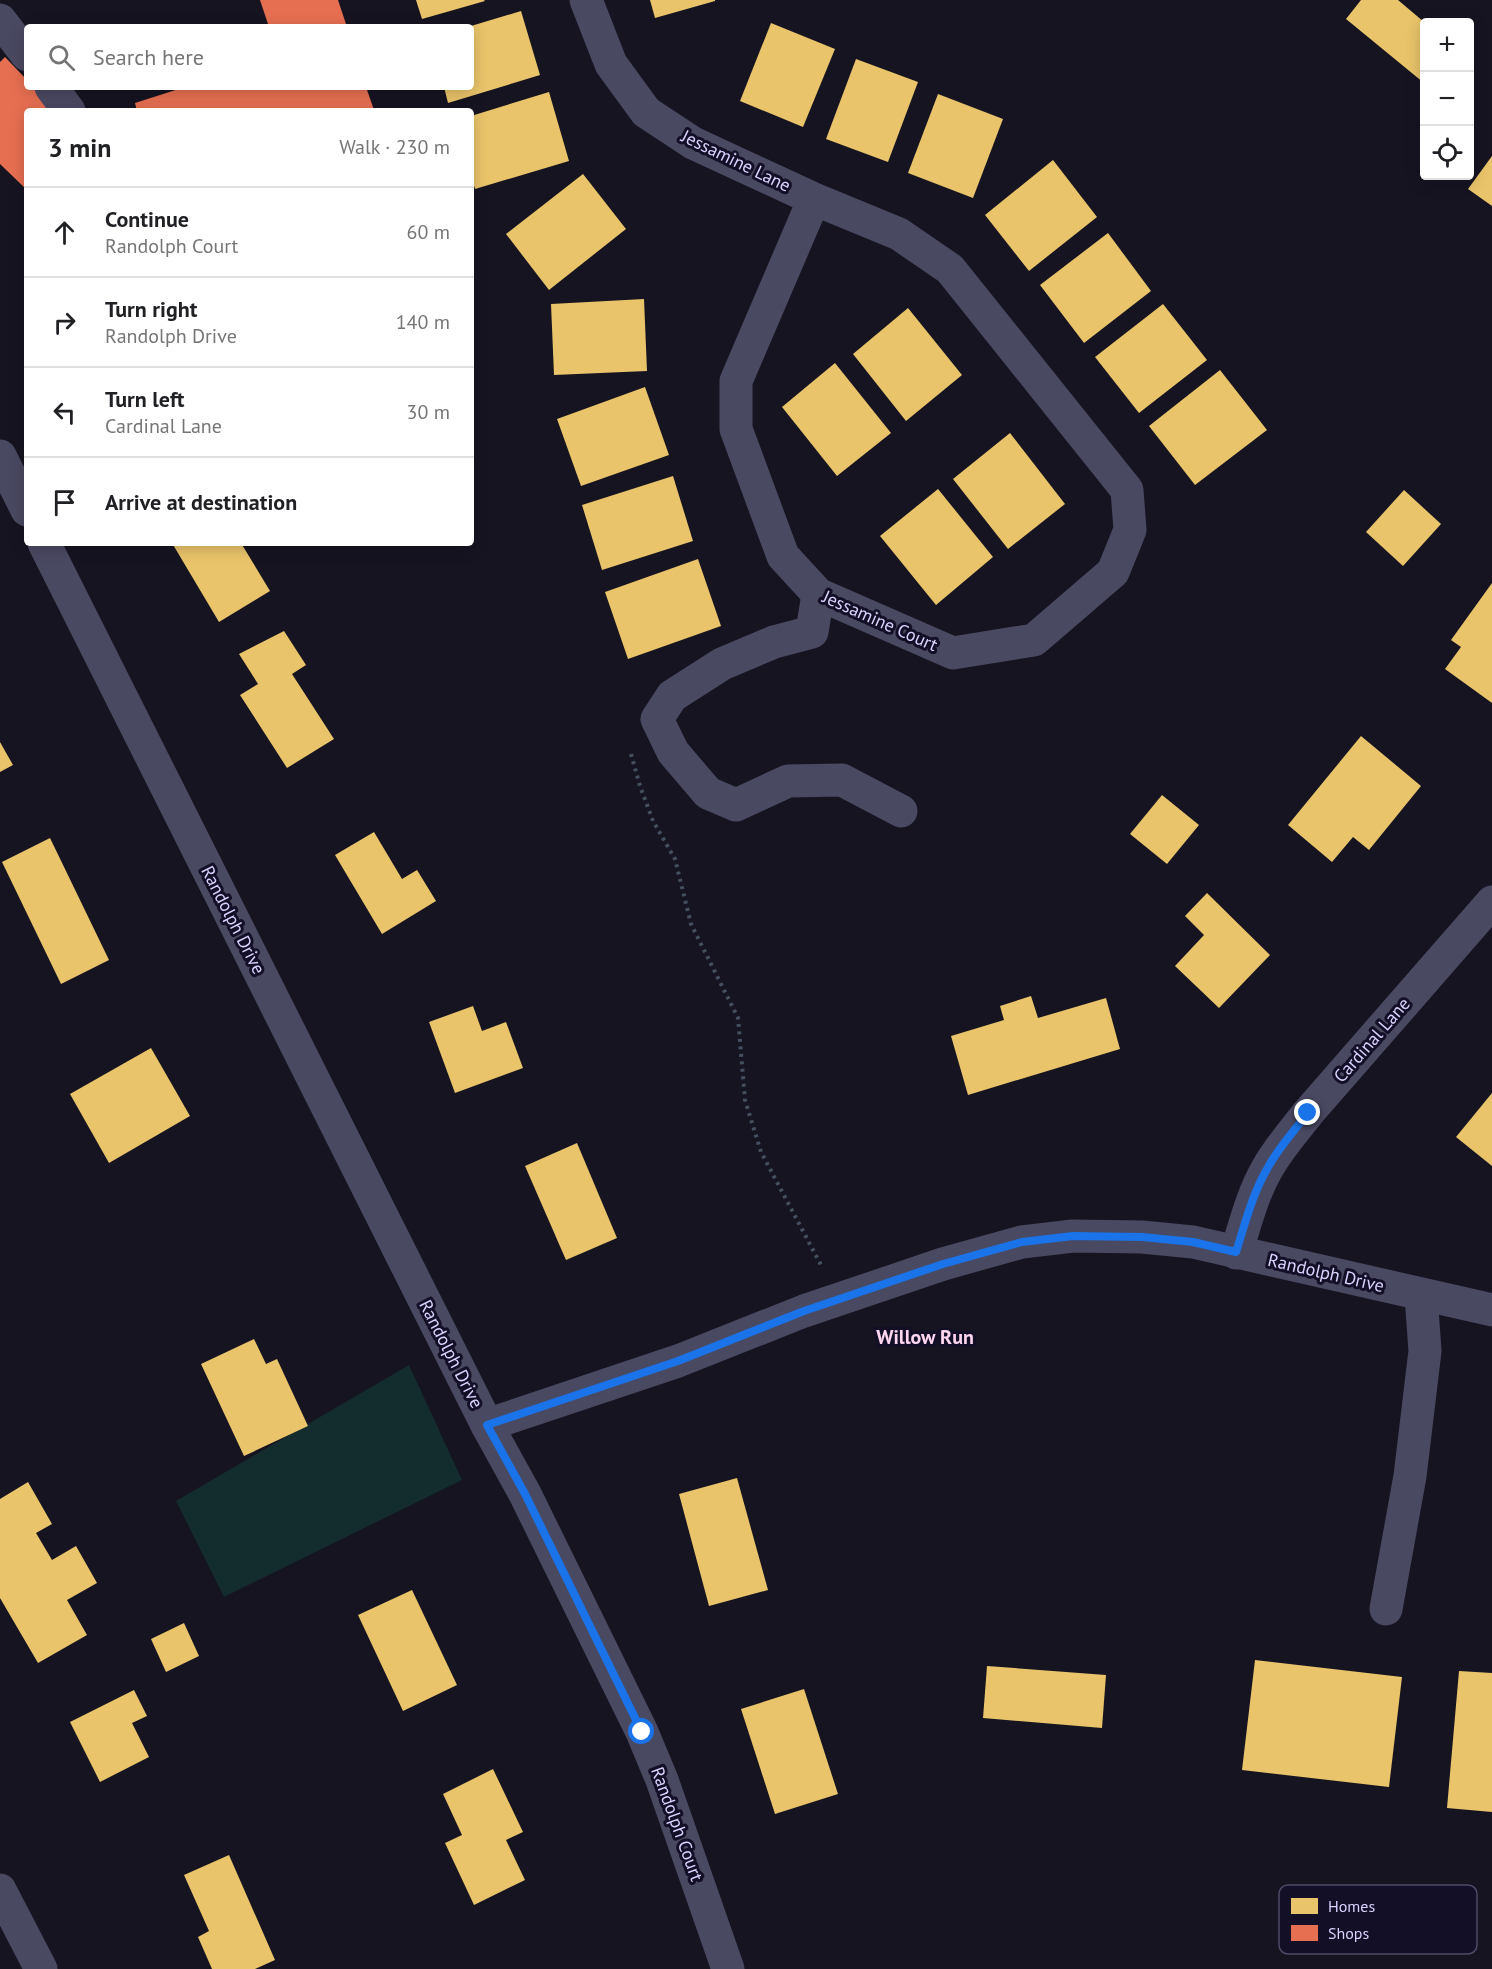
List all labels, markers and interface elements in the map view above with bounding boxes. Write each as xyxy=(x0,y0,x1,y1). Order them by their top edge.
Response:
map controls xyxy=(1420,18,1474,180)
button: + xyxy=(1420,18,1474,72)
search box xyxy=(24,24,474,90)
icon: search xyxy=(45,41,78,74)
text: Search here xyxy=(93,43,204,71)
button: − xyxy=(1420,72,1474,126)
street label: Jessamine Lane xyxy=(677,124,795,197)
button: locate xyxy=(1420,126,1474,180)
text: 3 min xyxy=(48,131,111,164)
text: Walk · 230 m xyxy=(339,134,450,160)
text: Continue xyxy=(105,205,189,233)
icon: ahead xyxy=(48,216,81,249)
text: 60 m xyxy=(407,219,450,245)
text: Randolph Court xyxy=(105,233,238,259)
text: Turn right xyxy=(105,295,197,323)
icon: right xyxy=(48,306,81,339)
text: 140 m xyxy=(396,309,450,335)
text: Randolph Drive xyxy=(105,323,237,349)
text: Turn left xyxy=(105,385,185,413)
icon: left xyxy=(48,396,81,429)
text: 30 m xyxy=(407,399,450,425)
text: Cardinal Lane xyxy=(105,413,222,439)
icon: arrive xyxy=(48,486,81,519)
text: Arrive at destination xyxy=(105,488,297,516)
street label: Jessamine Court xyxy=(818,585,941,656)
street label: Randolph Drive xyxy=(196,862,271,978)
street label: Cardinal Lane xyxy=(1328,992,1415,1087)
route end xyxy=(1294,1099,1320,1125)
street label: Randolph Drive xyxy=(1266,1248,1386,1297)
street label: Randolph Drive xyxy=(414,1296,489,1412)
district label: Willow Run xyxy=(876,1324,974,1350)
route start xyxy=(628,1718,654,1744)
street label: Randolph Court xyxy=(646,1763,709,1884)
legend xyxy=(1279,1885,1477,1954)
text: Homes xyxy=(1328,1896,1375,1916)
text: Shops xyxy=(1328,1923,1369,1943)

